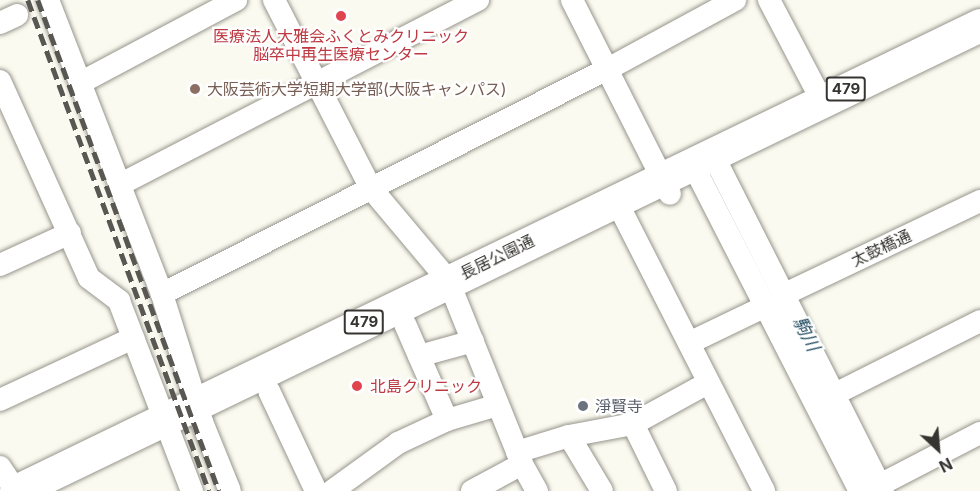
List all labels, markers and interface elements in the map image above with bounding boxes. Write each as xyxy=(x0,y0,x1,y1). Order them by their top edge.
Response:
marker: 医療法人大雅会ふくとみクリニック 脳卒中再生医療センター xyxy=(332,7,350,25)
place label: 医療法人大雅会ふくとみクリニック 脳卒中再生医療センター xyxy=(213,26,469,64)
road number: 479 xyxy=(825,77,867,101)
place label: 大阪芸術大学短期大学部(大阪キャンパス) xyxy=(207,79,507,99)
marker: 大阪芸術大学短期大学部(大阪キャンパス) xyxy=(188,82,202,96)
street label: 太鼓橋通 xyxy=(848,226,914,270)
street label: 長居公園通 xyxy=(457,231,537,283)
road number: 479 xyxy=(343,310,385,334)
water label: 駒川 xyxy=(788,313,824,355)
place label: 北島クリニック xyxy=(370,376,482,396)
marker: 北島クリニック xyxy=(348,377,366,395)
place label: 淨賢寺 xyxy=(595,396,643,416)
marker: 淨賢寺 xyxy=(576,399,590,413)
north arrow xyxy=(908,419,968,479)
text: N xyxy=(936,454,956,477)

